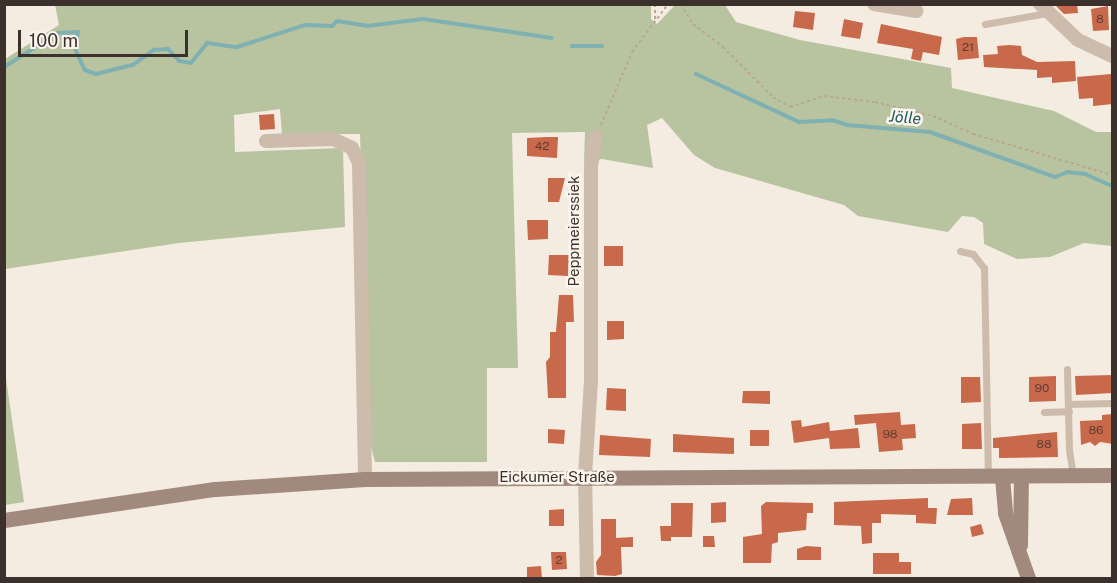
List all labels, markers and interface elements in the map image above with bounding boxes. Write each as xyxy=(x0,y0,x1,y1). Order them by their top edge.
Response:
house number: 8 xyxy=(1096,13,1104,27)
scale bar xyxy=(21,18,190,56)
text: 100 m xyxy=(29,30,78,51)
house number: 21 xyxy=(962,41,974,55)
water label: Jölle xyxy=(888,107,922,129)
house number: 42 xyxy=(535,140,549,154)
street label: Peppmeierssiek xyxy=(565,175,583,287)
house number: 90 xyxy=(1035,382,1049,396)
house number: 86 xyxy=(1088,424,1104,438)
house number: 98 xyxy=(882,428,898,442)
house number: 88 xyxy=(1036,438,1052,452)
street label: Eickumer Straße xyxy=(499,468,615,486)
house number: 2 xyxy=(555,554,563,568)

